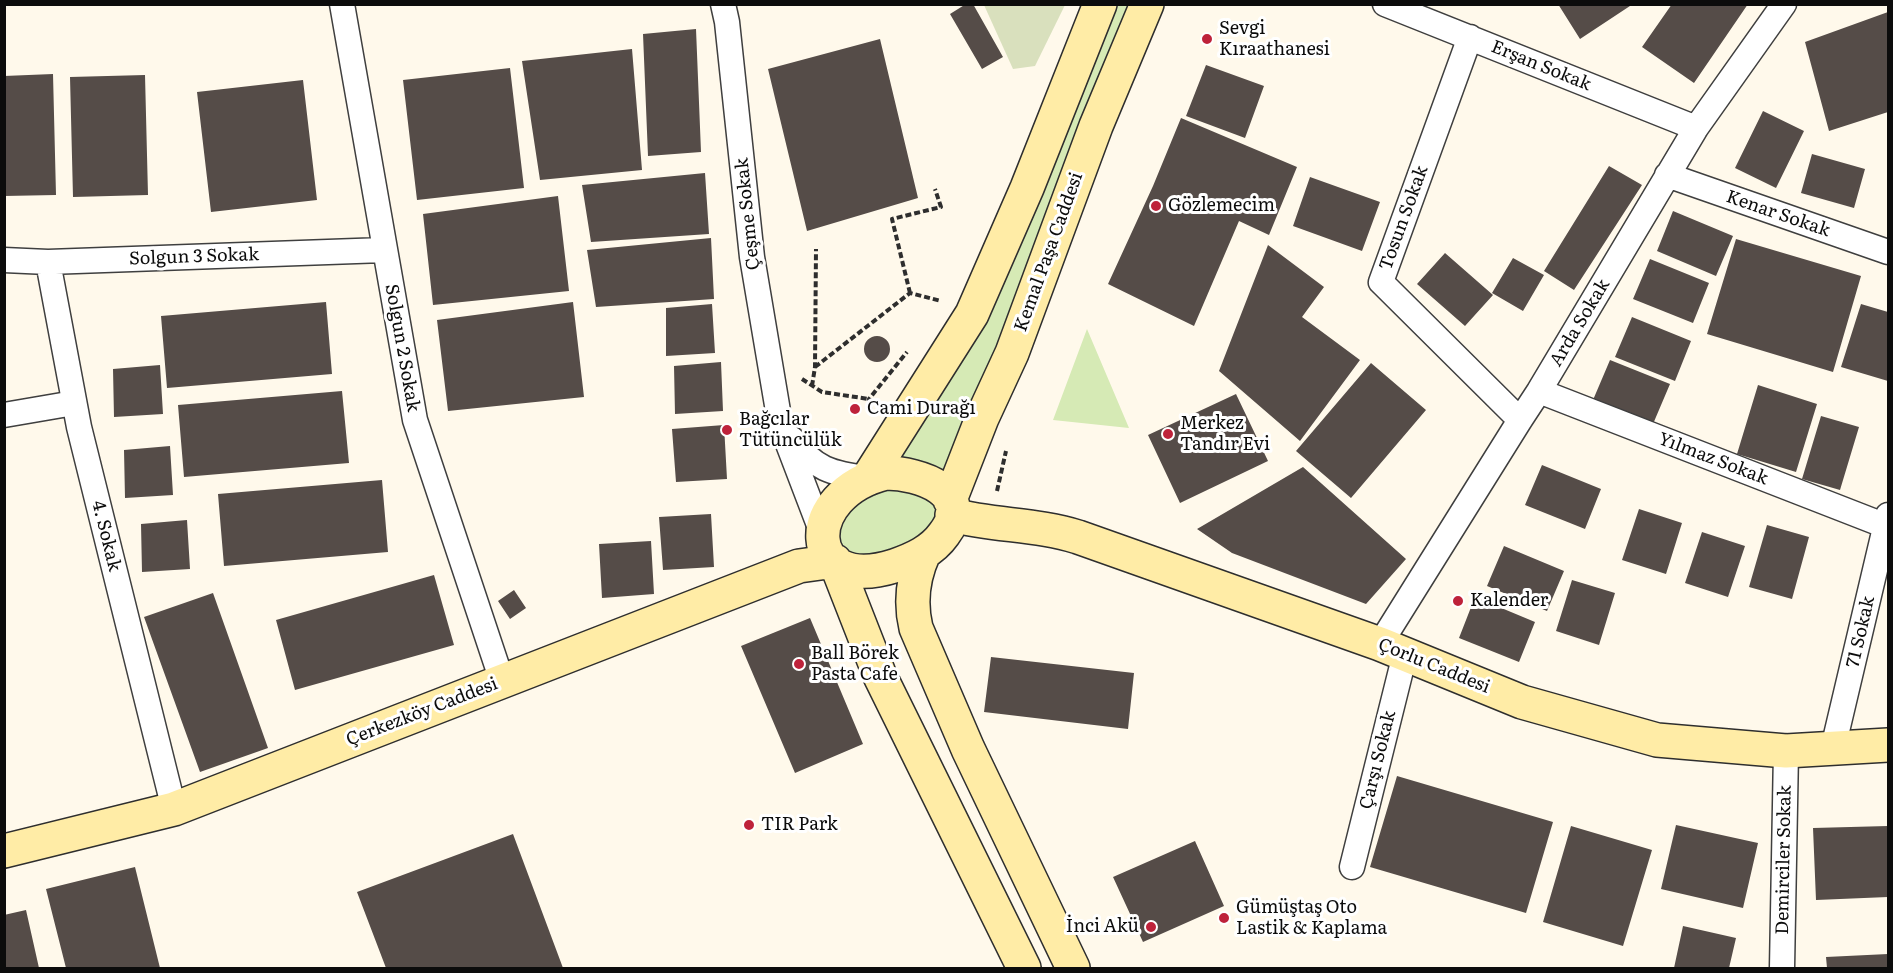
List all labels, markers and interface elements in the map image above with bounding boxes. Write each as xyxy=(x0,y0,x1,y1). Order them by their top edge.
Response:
place label: Sevgi Kıraathanesi xyxy=(1219,18,1330,60)
marker: Sevgi Kıraathanesi xyxy=(1200,32,1214,46)
street label: Erşan Sokak xyxy=(1488,36,1594,96)
street label: Çeşme Sokak xyxy=(731,157,765,271)
street label: Tosun Sokak xyxy=(1375,163,1433,273)
street label: Kemal Paşa Caddesi xyxy=(1010,169,1088,335)
street label: Kenar Sokak xyxy=(1723,186,1833,242)
place label: Gözlemecim xyxy=(1168,195,1275,217)
marker: Gözlemecim xyxy=(1149,199,1163,213)
street label: Solgun 3 Sokak xyxy=(129,244,259,270)
street label: Arda Sokak xyxy=(1545,275,1615,371)
street label: Solgun 2 Sokak xyxy=(380,282,424,414)
place label: Cami Durağı xyxy=(867,398,975,420)
marker: Cami Durağı xyxy=(848,402,862,416)
place label: Bağcılar Tütüncülük xyxy=(739,409,842,452)
place label: Merkez Tandır Evi xyxy=(1180,413,1270,456)
marker: Bağcılar Tütüncülük xyxy=(720,423,734,437)
marker: Merkez Tandır Evi xyxy=(1161,427,1175,441)
street label: Yılmaz Sokak xyxy=(1655,428,1771,490)
street label: 4. Sokak xyxy=(87,498,125,574)
place label: Kalender xyxy=(1470,590,1548,612)
marker: Kalender xyxy=(1451,594,1465,608)
street label: 71 Sokak xyxy=(1842,594,1880,670)
street label: Çorlu Caddesi xyxy=(1375,634,1493,698)
place label: Ball Börek Pasta Cafe xyxy=(811,643,899,686)
marker: Ball Börek Pasta Cafe xyxy=(792,657,806,671)
street label: Çerkezköy Caddesi xyxy=(343,673,501,751)
street label: Çarşı Sokak xyxy=(1355,708,1401,812)
street label: Demirciler Sokak xyxy=(1772,785,1796,935)
place label: TIR Park xyxy=(761,814,838,836)
marker: TIR Park xyxy=(742,818,756,832)
place label: Gümüştaş Oto Lastik & Kaplama xyxy=(1236,897,1387,940)
marker: Gümüştaş Oto Lastik & Kaplama xyxy=(1217,911,1231,925)
place label: İnci Akü xyxy=(1066,916,1139,938)
marker: İnci Akü xyxy=(1144,920,1158,934)

